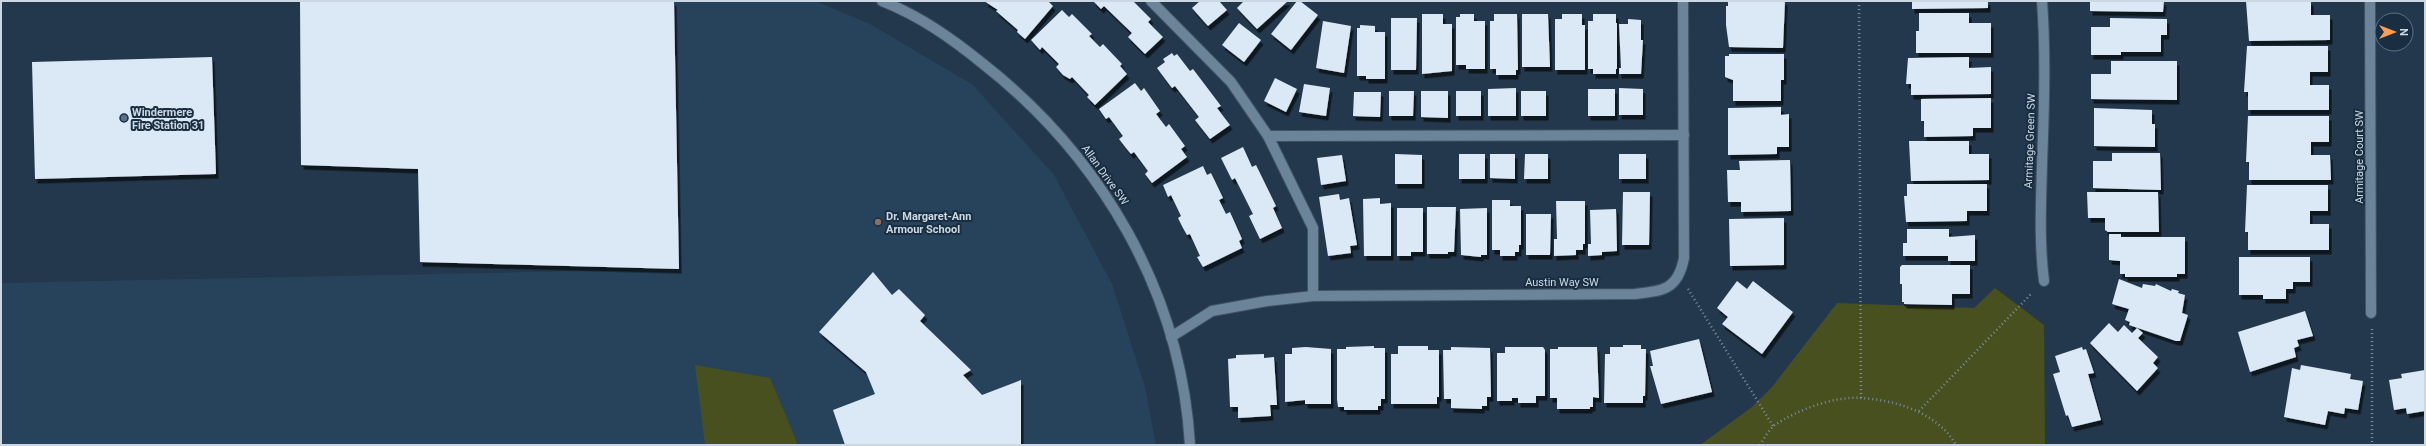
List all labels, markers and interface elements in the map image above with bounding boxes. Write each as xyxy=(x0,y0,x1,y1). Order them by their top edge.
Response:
north arrow xyxy=(2374,12,2414,52)
text: N xyxy=(2397,28,2410,36)
street label: Armitage Green SW xyxy=(2022,93,2038,189)
place label: Windermere Fire Station 31 xyxy=(132,106,204,132)
street label: Armitage Court SW xyxy=(2353,110,2366,204)
marker: Windermere Fire Station 31 xyxy=(119,113,129,123)
street label: Allan Drive SW xyxy=(1079,142,1131,208)
place label: Dr. Margaret-Ann Armour School xyxy=(886,210,971,236)
marker: Dr. Margaret-Ann Armour School xyxy=(873,217,883,227)
street label: Austin Way SW xyxy=(1525,276,1599,289)

